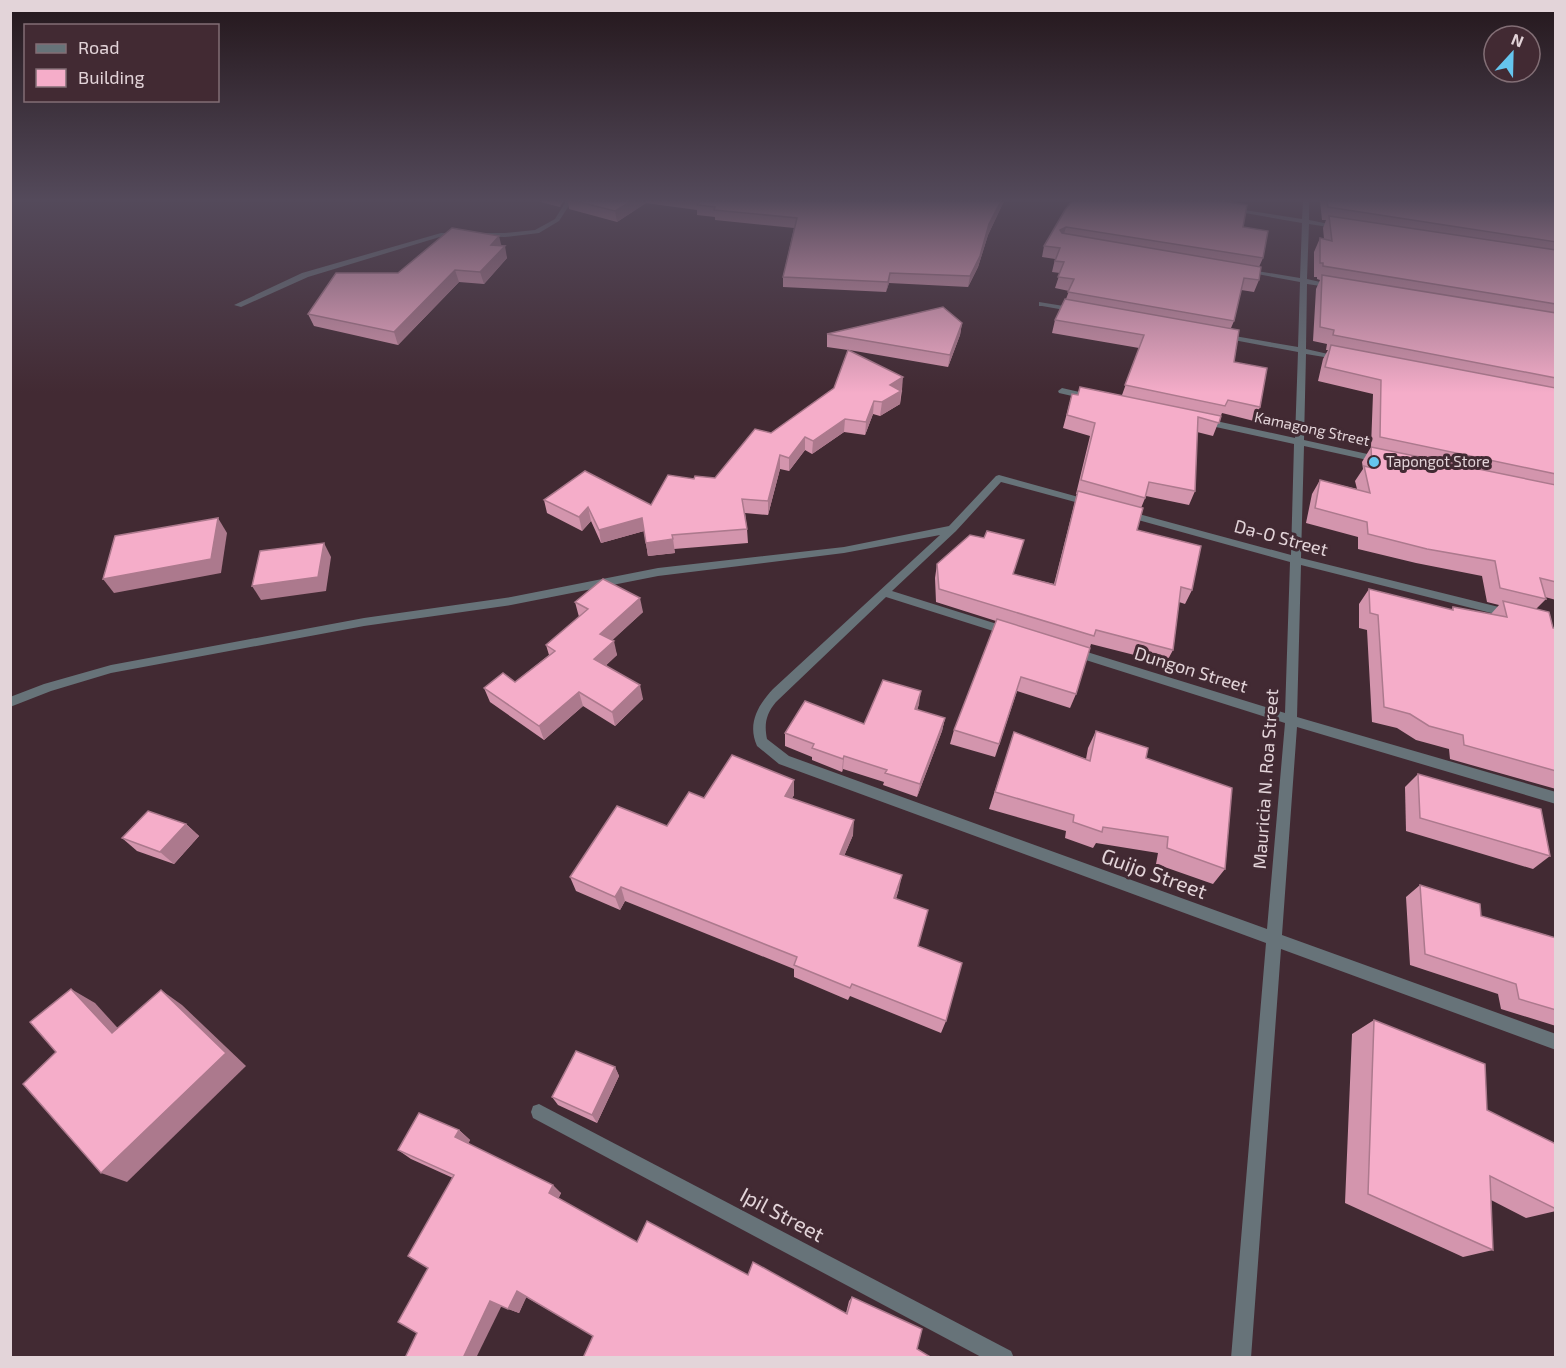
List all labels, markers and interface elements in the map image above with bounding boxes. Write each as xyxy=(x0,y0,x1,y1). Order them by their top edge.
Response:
legend xyxy=(24,24,219,102)
north arrow xyxy=(1482,24,1542,84)
text: N xyxy=(1509,29,1527,51)
text: Road xyxy=(78,36,119,58)
text: Building xyxy=(78,66,145,88)
street label: Kamagong Street xyxy=(1253,407,1372,449)
place label: Tapongot Store xyxy=(1386,452,1490,470)
marker: Tapongot Store xyxy=(1367,455,1381,469)
street label: Da-O Street xyxy=(1232,514,1331,560)
street label: Dungon Street xyxy=(1132,641,1251,697)
street label: Mauricia N. Roa Street xyxy=(1248,688,1282,870)
street label: Guijo Street xyxy=(1098,842,1211,904)
street label: Ipil Street xyxy=(736,1181,829,1246)

